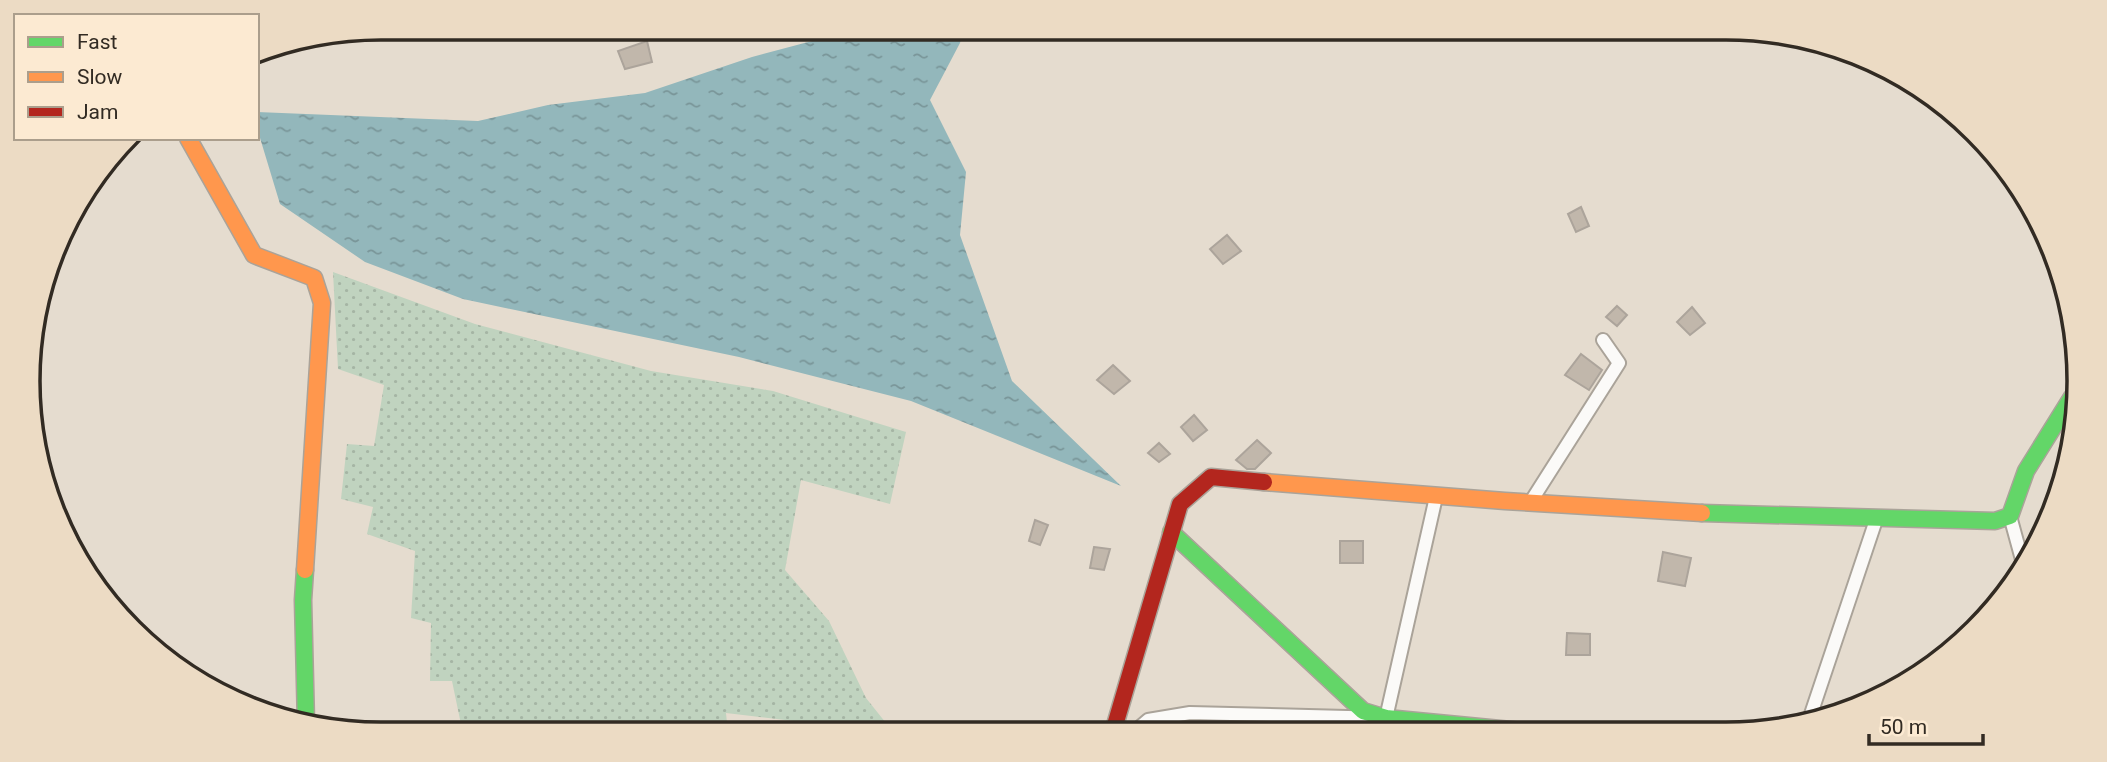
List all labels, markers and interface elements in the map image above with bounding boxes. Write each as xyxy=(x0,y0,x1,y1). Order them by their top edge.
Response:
legend xyxy=(14,14,259,140)
text: Fast xyxy=(77,30,118,54)
text: Slow xyxy=(77,65,123,89)
text: Jam xyxy=(77,100,118,124)
scale bar xyxy=(1869,702,1983,746)
text: 50 m xyxy=(1880,715,1927,739)

